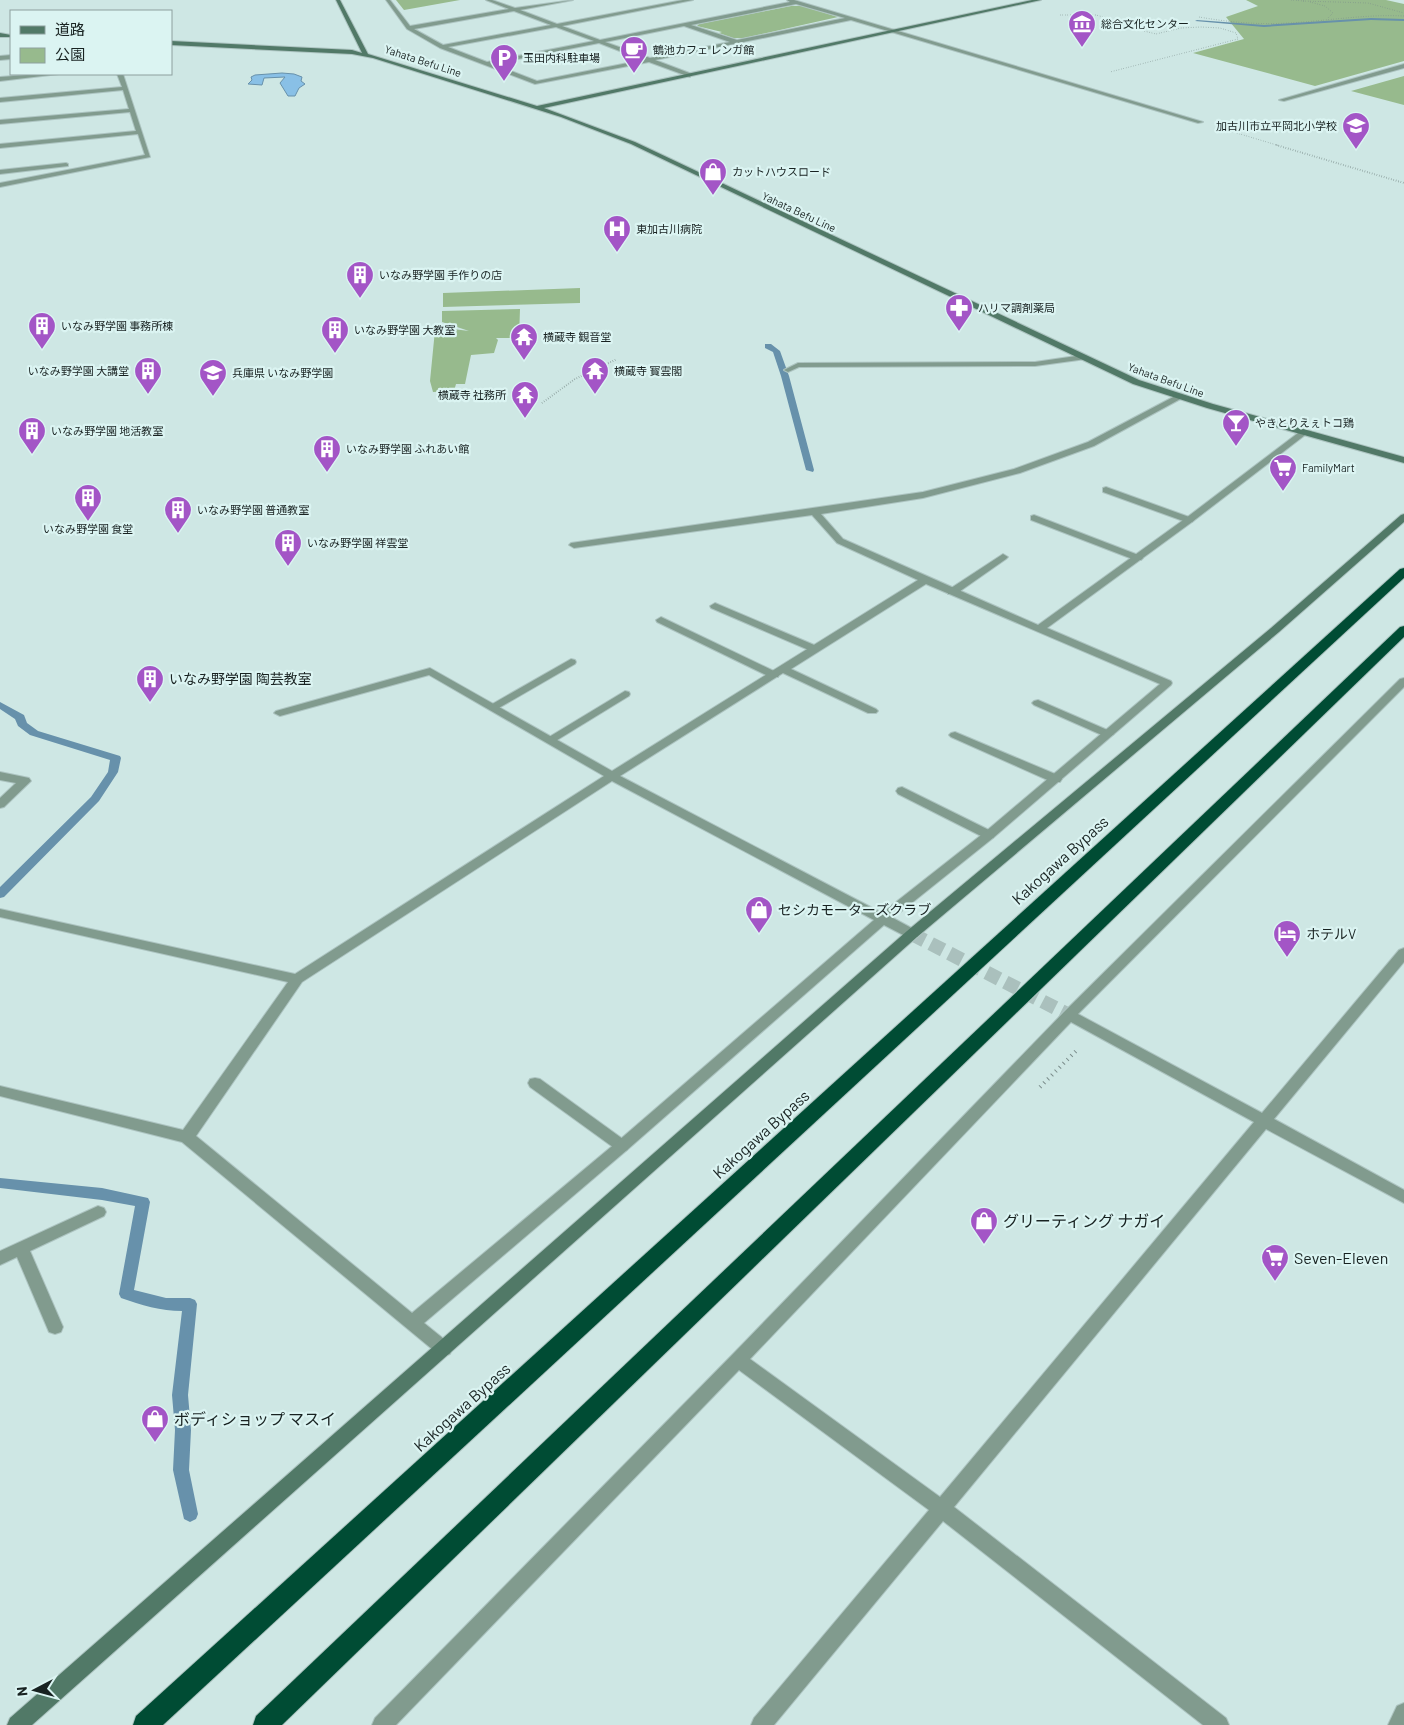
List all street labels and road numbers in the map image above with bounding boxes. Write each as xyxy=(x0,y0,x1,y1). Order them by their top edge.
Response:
street label: Yahata Befu Line xyxy=(383,42,463,79)
street label: Yahata Befu Line xyxy=(760,189,838,234)
street label: Yahata Befu Line xyxy=(1126,360,1206,399)
street label: Kakogawa Bypass xyxy=(1008,811,1112,908)
street label: Kakogawa Bypass xyxy=(709,1085,813,1182)
street label: Kakogawa Bypass xyxy=(410,1358,514,1455)

